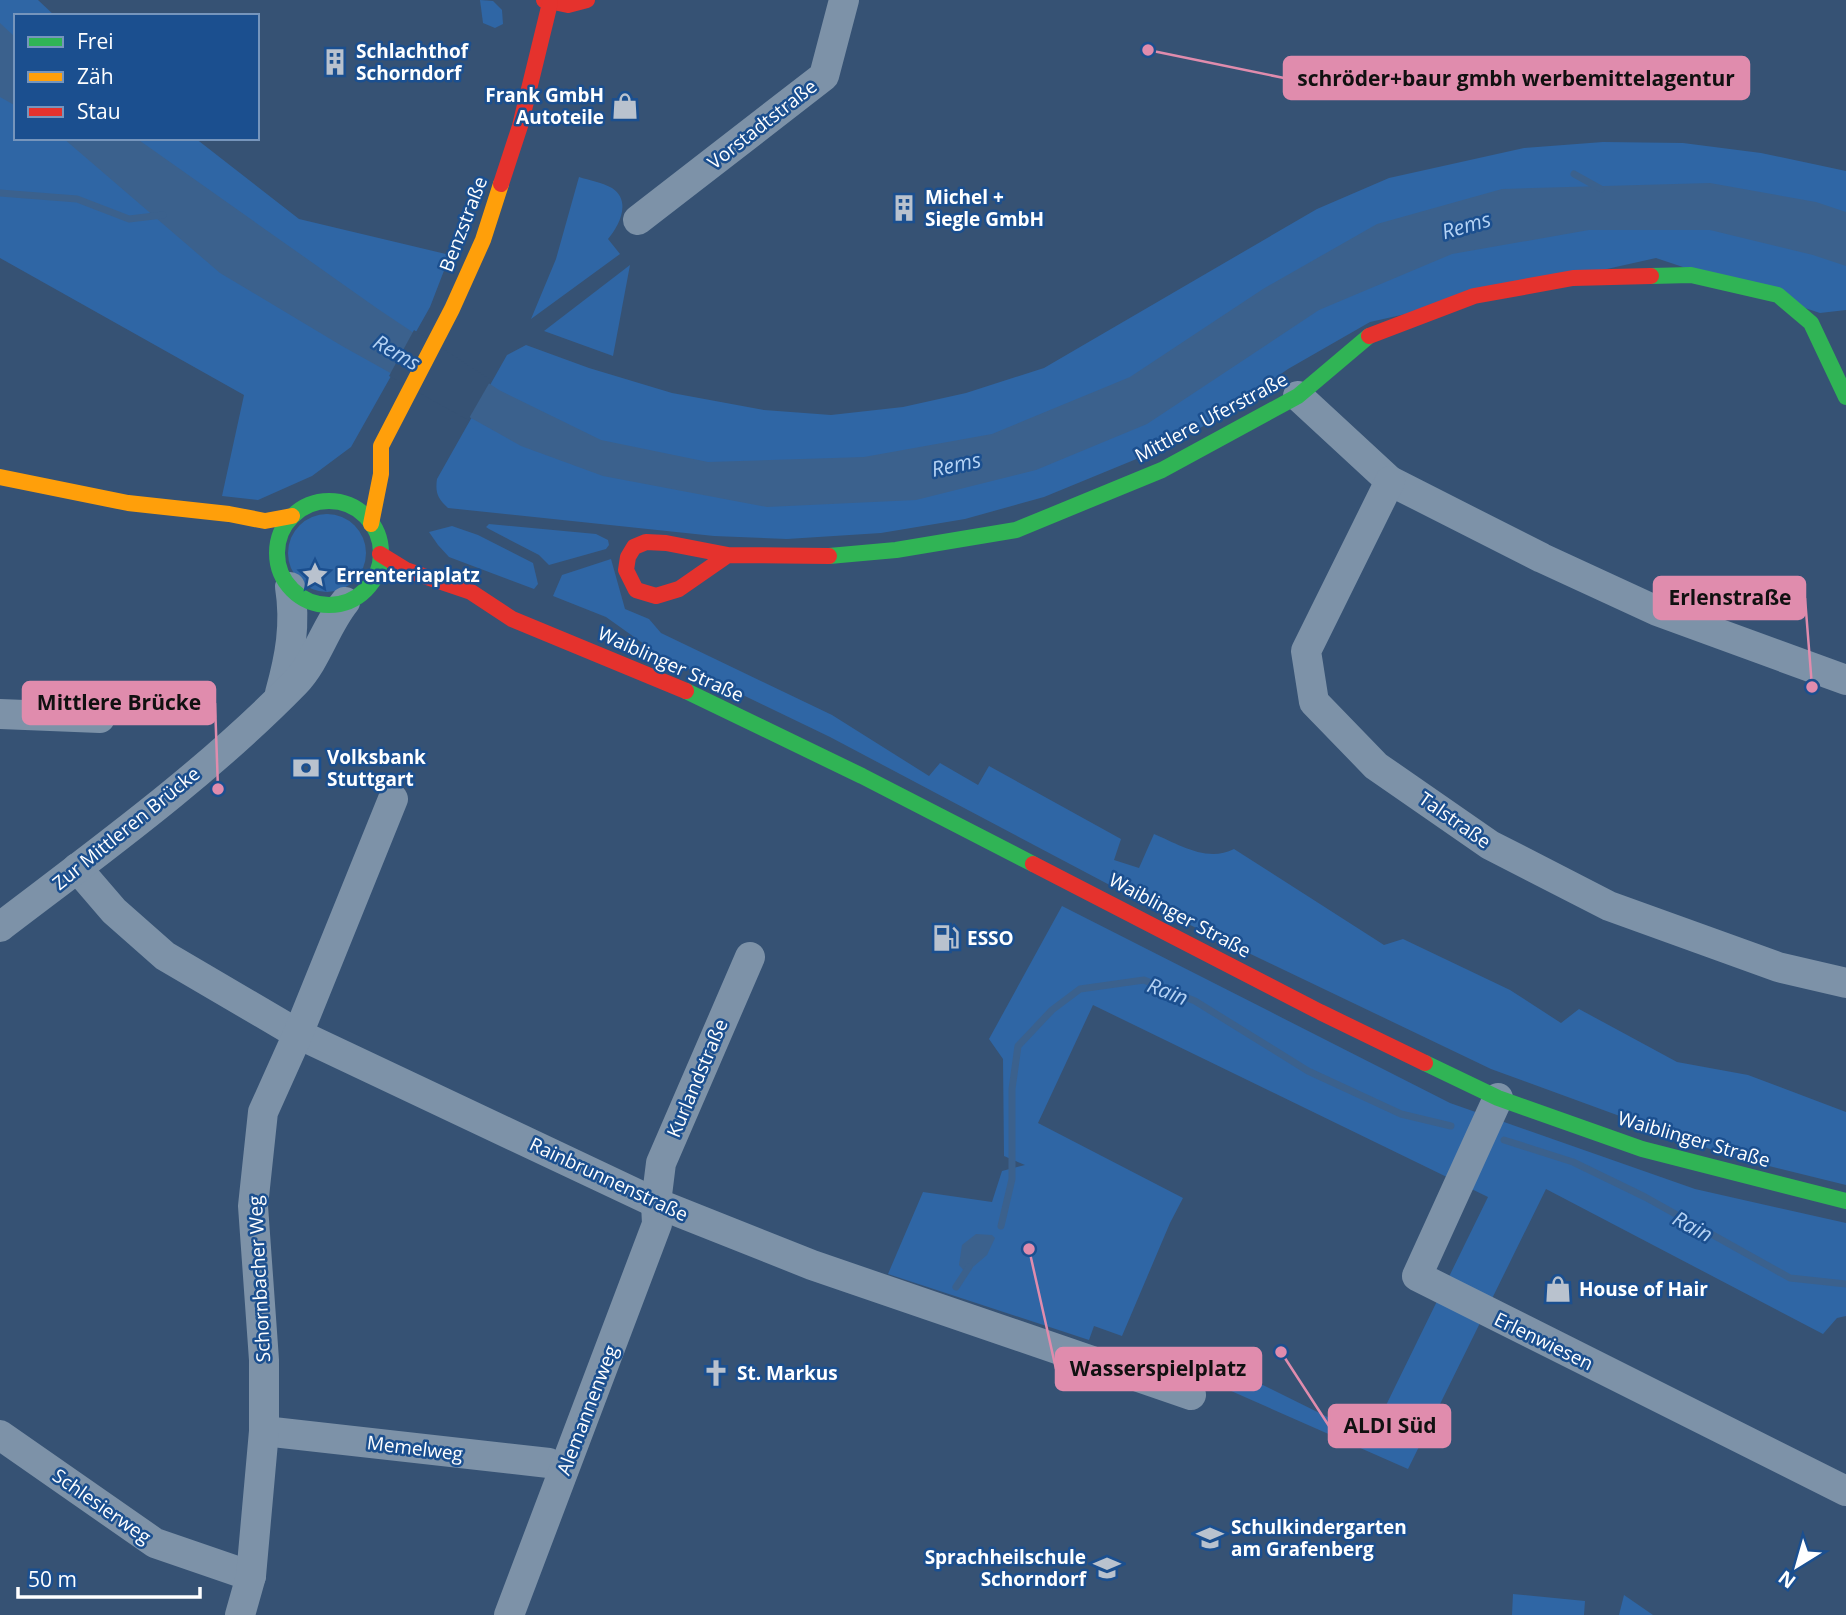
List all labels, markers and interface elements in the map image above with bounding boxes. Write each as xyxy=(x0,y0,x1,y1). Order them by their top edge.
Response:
legend xyxy=(14,14,259,140)
text: Frei xyxy=(77,27,114,55)
place label: Schlachthof Schorndorf xyxy=(356,38,470,86)
building icon: Schlachthof Schorndorf xyxy=(320,47,350,77)
callout: schröder+baur gmbh werbemittelagentur xyxy=(1284,57,1749,99)
text: Zäh xyxy=(77,62,114,90)
text: schröder+baur gmbh werbemittelagentur xyxy=(1297,64,1735,92)
street label: Vorstadtstraße xyxy=(702,73,822,175)
place label: Frank GmbH Autoteile xyxy=(485,82,604,130)
shop icon: Frank GmbH Autoteile xyxy=(610,91,640,121)
text: Stau xyxy=(77,97,121,125)
street label: Benzstraße xyxy=(433,173,493,275)
place label: Michel + Siegle GmbH xyxy=(925,184,1044,232)
building icon: Michel + Siegle GmbH xyxy=(889,193,919,223)
water label: Rems xyxy=(1438,205,1494,245)
water label: Rems xyxy=(368,327,426,377)
street label: Mittlere Uferstraße xyxy=(1130,366,1292,468)
water label: Rems xyxy=(929,445,983,483)
place icon: Errenteriaplatz xyxy=(300,560,330,590)
place label: Errenteriaplatz xyxy=(336,562,480,588)
callout: Erlenstraße xyxy=(1654,577,1805,619)
text: Erlenstraße xyxy=(1668,583,1792,611)
street label: Waiblinger Straße xyxy=(594,620,748,708)
callout: Mittlere Brücke xyxy=(23,682,215,724)
text: Mittlere Brücke xyxy=(37,688,201,716)
place label: Volksbank Stuttgart xyxy=(327,744,426,792)
bank icon: Volksbank Stuttgart xyxy=(291,753,321,783)
street label: Zur Mittleren Brücke xyxy=(47,760,205,896)
street label: Talstraße xyxy=(1414,786,1496,854)
street label: Waiblinger Straße xyxy=(1104,867,1256,963)
fuel station icon: ESSO xyxy=(931,923,961,953)
place label: ESSO xyxy=(967,925,1014,951)
water label: Rain xyxy=(1144,971,1192,1011)
street label: Kurlandstraße xyxy=(660,1015,734,1141)
street label: Waiblinger Straße xyxy=(1615,1105,1773,1173)
street label: Rainbrunnenstraße xyxy=(526,1131,692,1227)
street label: Schornbacher Weg xyxy=(242,1195,276,1363)
water label: Rain xyxy=(1668,1204,1718,1248)
shop icon: House of Hair xyxy=(1543,1274,1573,1304)
place label: House of Hair xyxy=(1579,1276,1708,1302)
street label: Erlenwiesen xyxy=(1490,1306,1598,1376)
street label: Alemannenweg xyxy=(550,1341,624,1479)
callout: Wasserspielplatz xyxy=(1056,1348,1261,1390)
text: Wasserspielplatz xyxy=(1070,1354,1246,1382)
church icon: St. Markus xyxy=(701,1358,731,1388)
place label: St. Markus xyxy=(737,1360,838,1386)
callout: ALDI Süd xyxy=(1329,1405,1450,1447)
text: ALDI Süd xyxy=(1344,1411,1436,1439)
street label: Memelweg xyxy=(366,1429,464,1467)
street label: Schlesierweg xyxy=(48,1462,156,1550)
place label: Schulkindergarten am Grafenberg xyxy=(1231,1514,1407,1562)
school or university icon: Schulkindergarten am Grafenberg xyxy=(1195,1523,1225,1553)
north arrow xyxy=(1762,1531,1832,1601)
place label: Sprachheilschule Schorndorf xyxy=(925,1544,1088,1592)
school or university icon: Sprachheilschule Schorndorf xyxy=(1092,1553,1122,1583)
scale bar xyxy=(18,1556,200,1600)
text: 50 m xyxy=(28,1565,77,1593)
text: N xyxy=(1773,1565,1801,1595)

